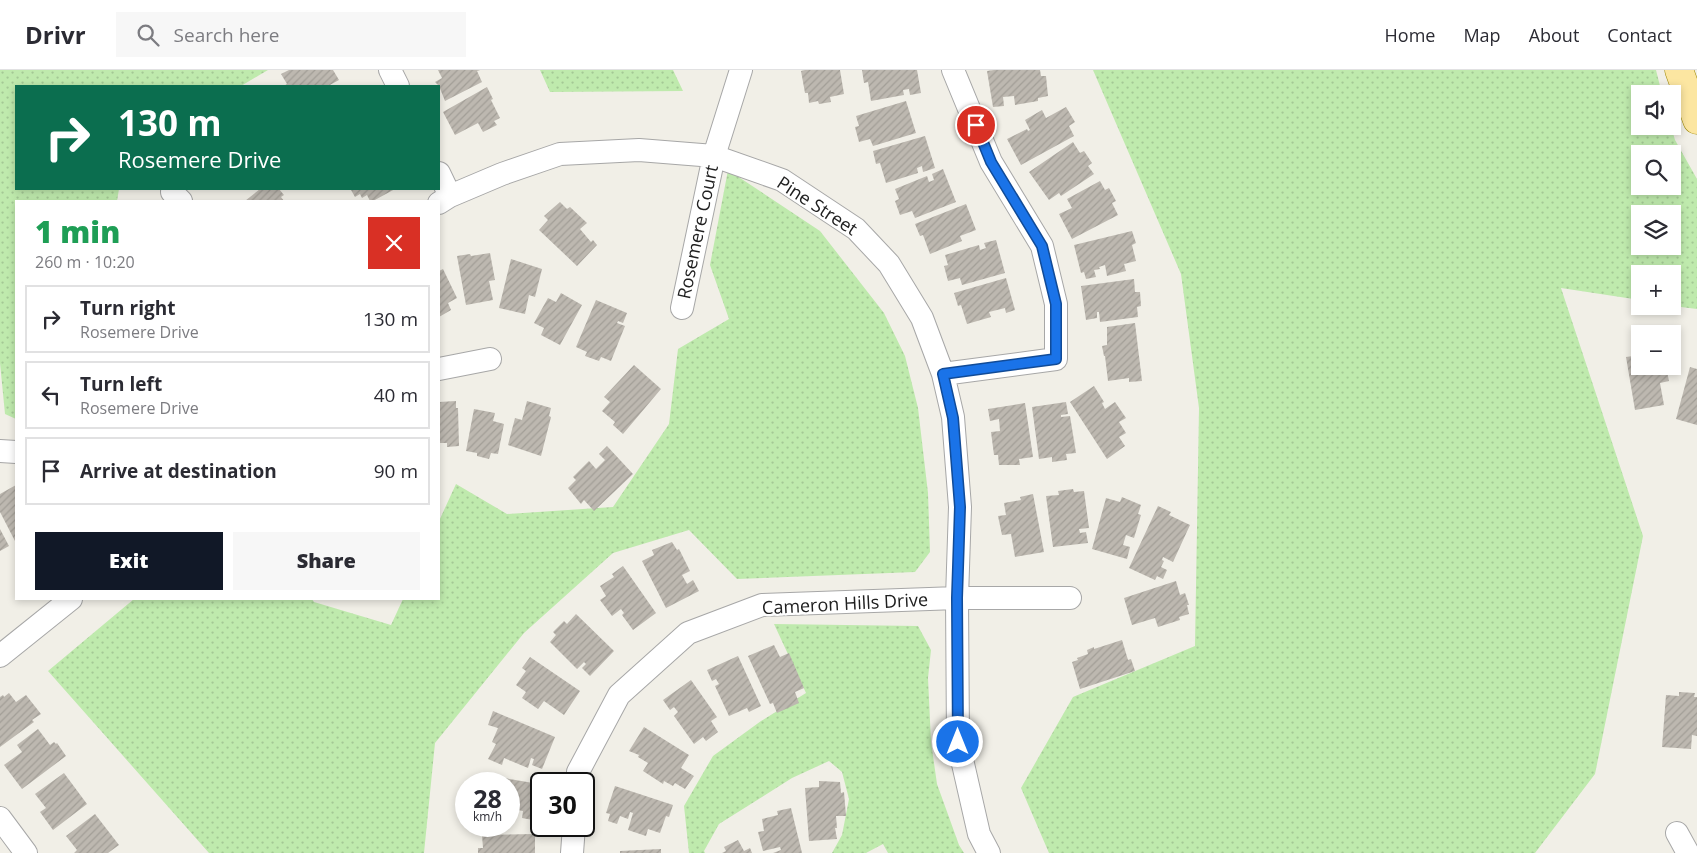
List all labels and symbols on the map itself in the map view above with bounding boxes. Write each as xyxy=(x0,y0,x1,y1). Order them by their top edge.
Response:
pin xyxy=(955,104,997,146)
street label: Rosemere Court xyxy=(671,163,723,301)
street label: Pine Street xyxy=(773,170,862,240)
street label: Cameron Hills Drive xyxy=(761,587,929,619)
position arrow xyxy=(931,715,983,767)
speed limit sign: 30 xyxy=(530,772,595,837)

